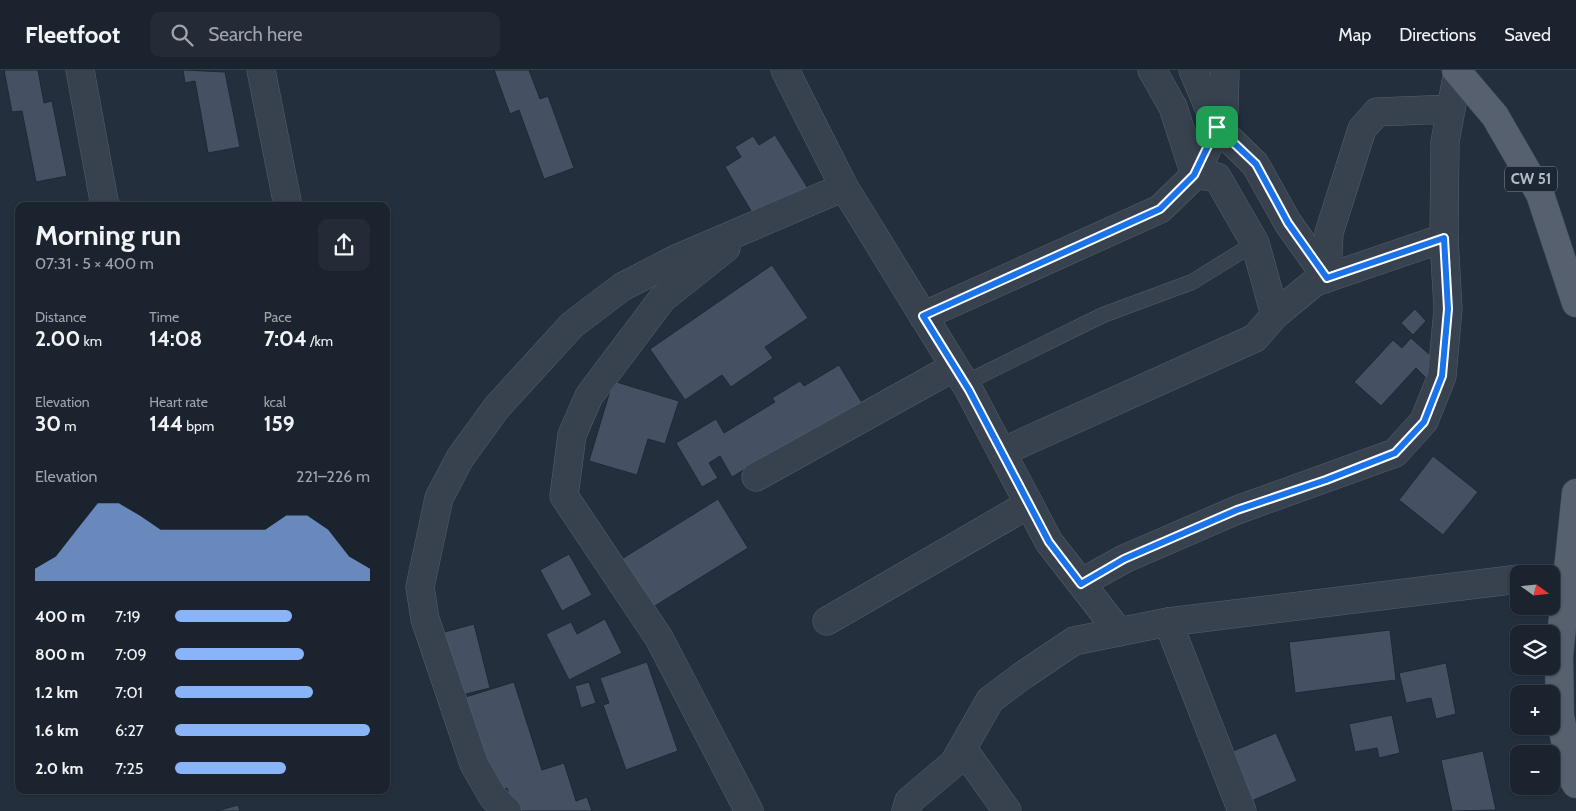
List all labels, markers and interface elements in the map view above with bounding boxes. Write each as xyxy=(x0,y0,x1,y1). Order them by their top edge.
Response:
search box xyxy=(150,12,500,57)
text: Fleetfoot xyxy=(25,20,120,49)
icon: search xyxy=(168,21,196,49)
text: Search here xyxy=(208,23,303,46)
text: Map xyxy=(1338,24,1371,46)
text: Directions xyxy=(1399,24,1476,46)
text: Saved xyxy=(1504,24,1551,46)
pin xyxy=(1196,106,1238,148)
icon: arrive xyxy=(1203,113,1231,141)
road number: CW 51 xyxy=(1505,166,1557,192)
text: Morning run xyxy=(35,218,181,252)
button: share xyxy=(318,219,370,271)
text: 07:31 · 5 × 400 m xyxy=(35,254,154,273)
text: Distance xyxy=(35,308,87,326)
text: Time xyxy=(149,308,179,326)
text: Pace xyxy=(264,308,292,326)
text: 2.00 xyxy=(35,326,80,351)
text: 14:08 xyxy=(149,326,202,351)
text: 7:04 xyxy=(264,326,307,351)
text: km xyxy=(80,332,102,350)
text: /km xyxy=(307,332,333,350)
text: Elevation xyxy=(35,393,90,411)
text: Heart rate xyxy=(149,393,208,411)
text: kcal xyxy=(264,393,286,411)
text: 30 xyxy=(35,411,61,436)
text: 144 xyxy=(149,411,183,436)
text: 159 xyxy=(264,411,294,436)
text: m xyxy=(61,417,77,435)
text: bpm xyxy=(183,417,214,435)
text: Elevation xyxy=(35,467,98,486)
text: 221–226 m xyxy=(296,467,370,486)
north arrow xyxy=(1510,565,1560,615)
map controls xyxy=(1510,565,1560,795)
text: 400 m xyxy=(35,607,85,626)
text: 7:19 xyxy=(115,607,141,626)
button: layers xyxy=(1510,625,1560,675)
text: 800 m xyxy=(35,645,85,664)
text: 7:09 xyxy=(115,645,147,664)
text: 1.2 km xyxy=(35,683,78,702)
text: 7:01 xyxy=(115,683,143,702)
button: + xyxy=(1510,685,1560,735)
text: 1.6 km xyxy=(35,721,79,740)
text: 6:27 xyxy=(115,721,144,740)
button: − xyxy=(1510,745,1560,795)
text: 2.0 km xyxy=(35,759,83,778)
text: 7:25 xyxy=(115,759,143,778)

